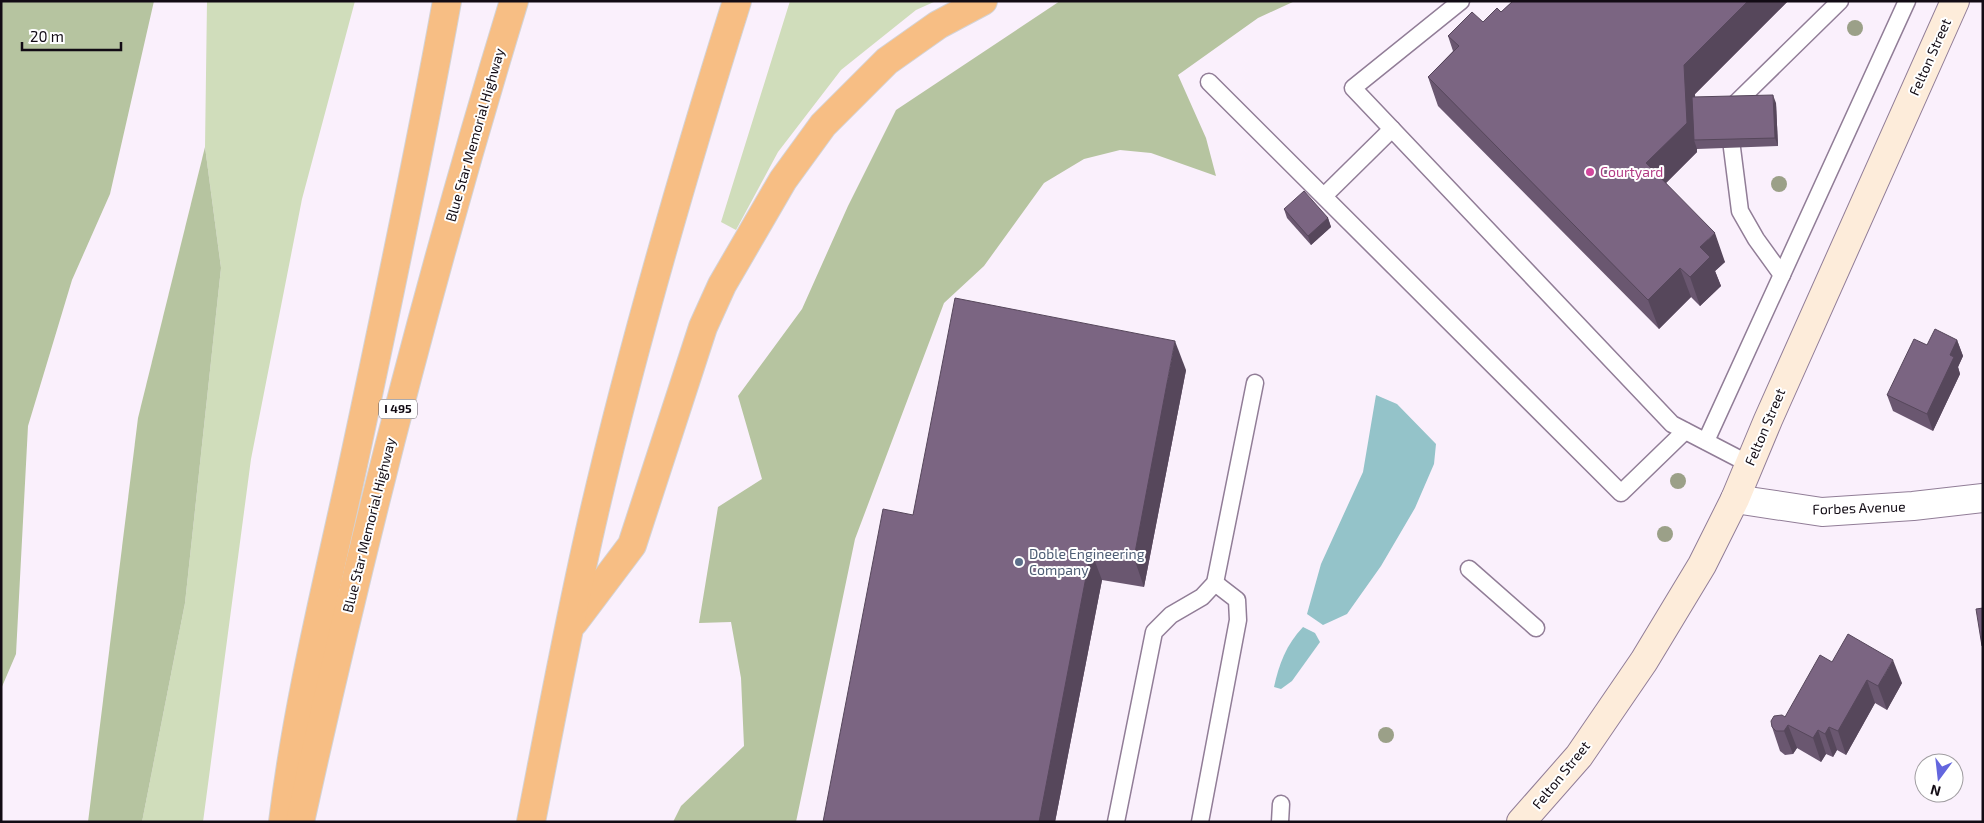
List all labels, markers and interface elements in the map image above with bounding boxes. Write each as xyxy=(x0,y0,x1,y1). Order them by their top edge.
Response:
street label: Felton Street xyxy=(1905,16,1954,98)
scale bar xyxy=(22,20,121,52)
text: 20 m xyxy=(30,27,64,45)
street label: Blue Star Memorial Highway xyxy=(442,46,508,224)
place label: Courtyard xyxy=(1600,163,1663,180)
marker: Courtyard xyxy=(1584,166,1596,178)
street label: Felton Street xyxy=(1741,386,1788,468)
road number: I 495 xyxy=(379,399,417,418)
street label: Blue Star Memorial Highway xyxy=(339,435,399,614)
street label: Forbes Avenue xyxy=(1812,497,1906,518)
place label: Doble Engineering Company xyxy=(1029,545,1145,578)
marker: Doble Engineering Company xyxy=(1013,556,1025,568)
street label: Felton Street xyxy=(1528,737,1593,812)
north arrow xyxy=(1914,753,1964,803)
text: N xyxy=(1928,782,1943,801)

